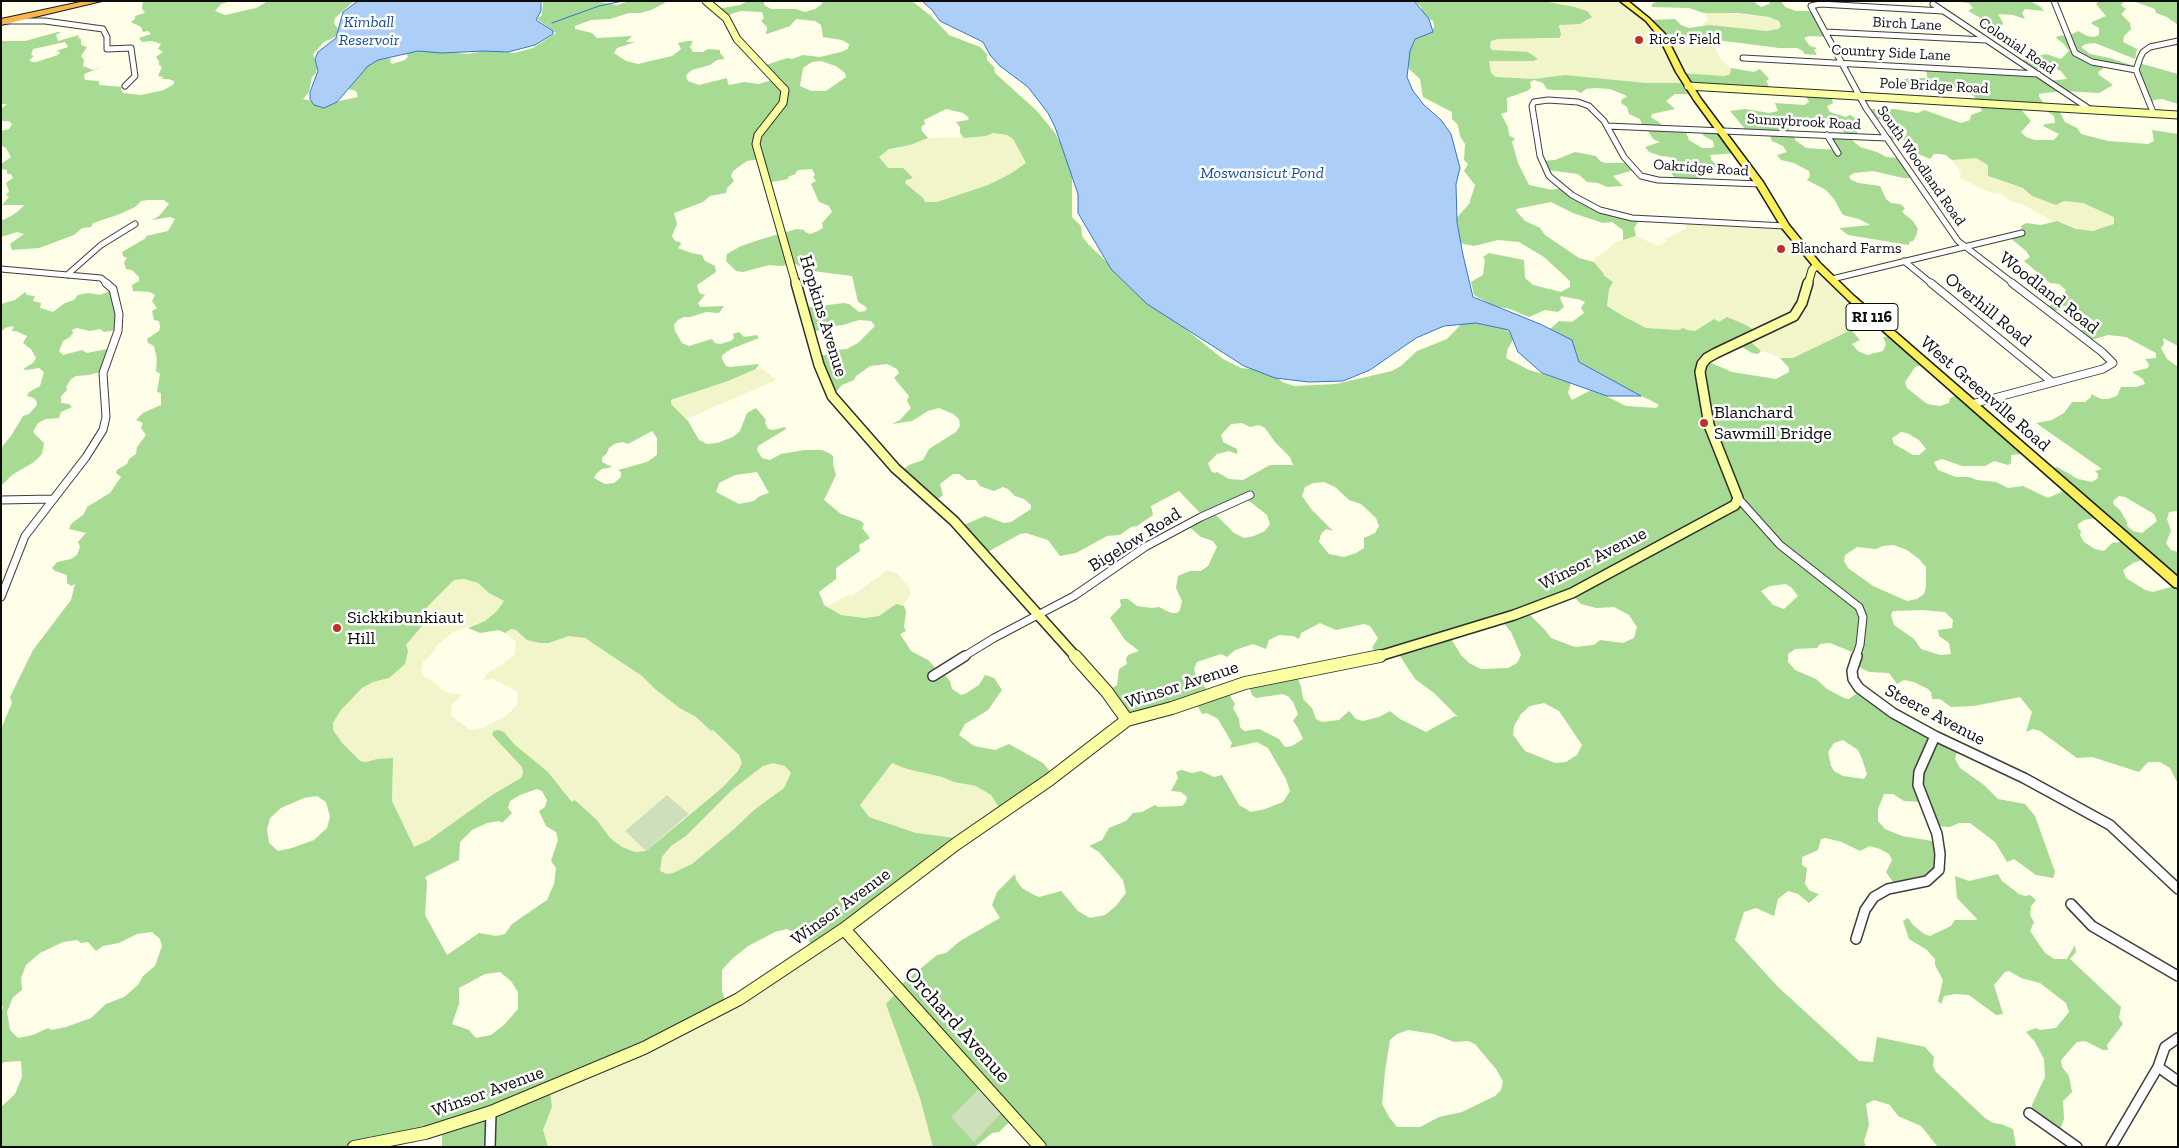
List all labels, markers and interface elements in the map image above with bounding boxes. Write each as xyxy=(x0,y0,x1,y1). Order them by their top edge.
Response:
water label: Kimball Reservoir xyxy=(339,12,399,50)
street label: Birch Lane xyxy=(1872,13,1942,35)
street label: Colonial Road xyxy=(1975,14,2059,78)
place label: Rice’s Field xyxy=(1649,31,1721,49)
marker: Rice’s Field xyxy=(1633,34,1645,46)
street label: Country Side Lane xyxy=(1831,41,1951,65)
street label: Pole Bridge Road xyxy=(1879,74,1989,98)
street label: South Woodland Road xyxy=(1873,103,1969,229)
street label: Sunnybrook Road xyxy=(1747,110,1861,134)
street label: Oakridge Road xyxy=(1653,156,1749,180)
water label: Moswansicut Pond xyxy=(1200,163,1324,183)
place label: Blanchard Farms xyxy=(1791,240,1902,258)
marker: Blanchard Farms xyxy=(1775,243,1787,255)
street label: Woodland Road xyxy=(1995,247,2103,339)
street label: Hopkins Avenue xyxy=(794,253,852,379)
street label: Overhill Road xyxy=(1940,268,2036,352)
road number: RI 116 xyxy=(1846,304,1898,330)
street label: West Greenville Road xyxy=(1916,332,2054,456)
place label: Blanchard Sawmill Bridge xyxy=(1714,402,1832,444)
marker: Blanchard Sawmill Bridge xyxy=(1698,417,1710,429)
street label: Bigelow Road xyxy=(1085,503,1185,577)
street label: Winsor Avenue xyxy=(1536,523,1650,595)
place label: Sickkibunkiaut Hill xyxy=(347,607,464,650)
marker: Sickkibunkiaut Hill xyxy=(331,622,343,634)
street label: Winsor Avenue xyxy=(1123,657,1241,713)
street label: Steere Avenue xyxy=(1881,680,1989,750)
street label: Winsor Avenue xyxy=(787,864,895,950)
street label: Orchard Avenue xyxy=(898,962,1016,1088)
street label: Winsor Avenue xyxy=(429,1062,547,1122)

